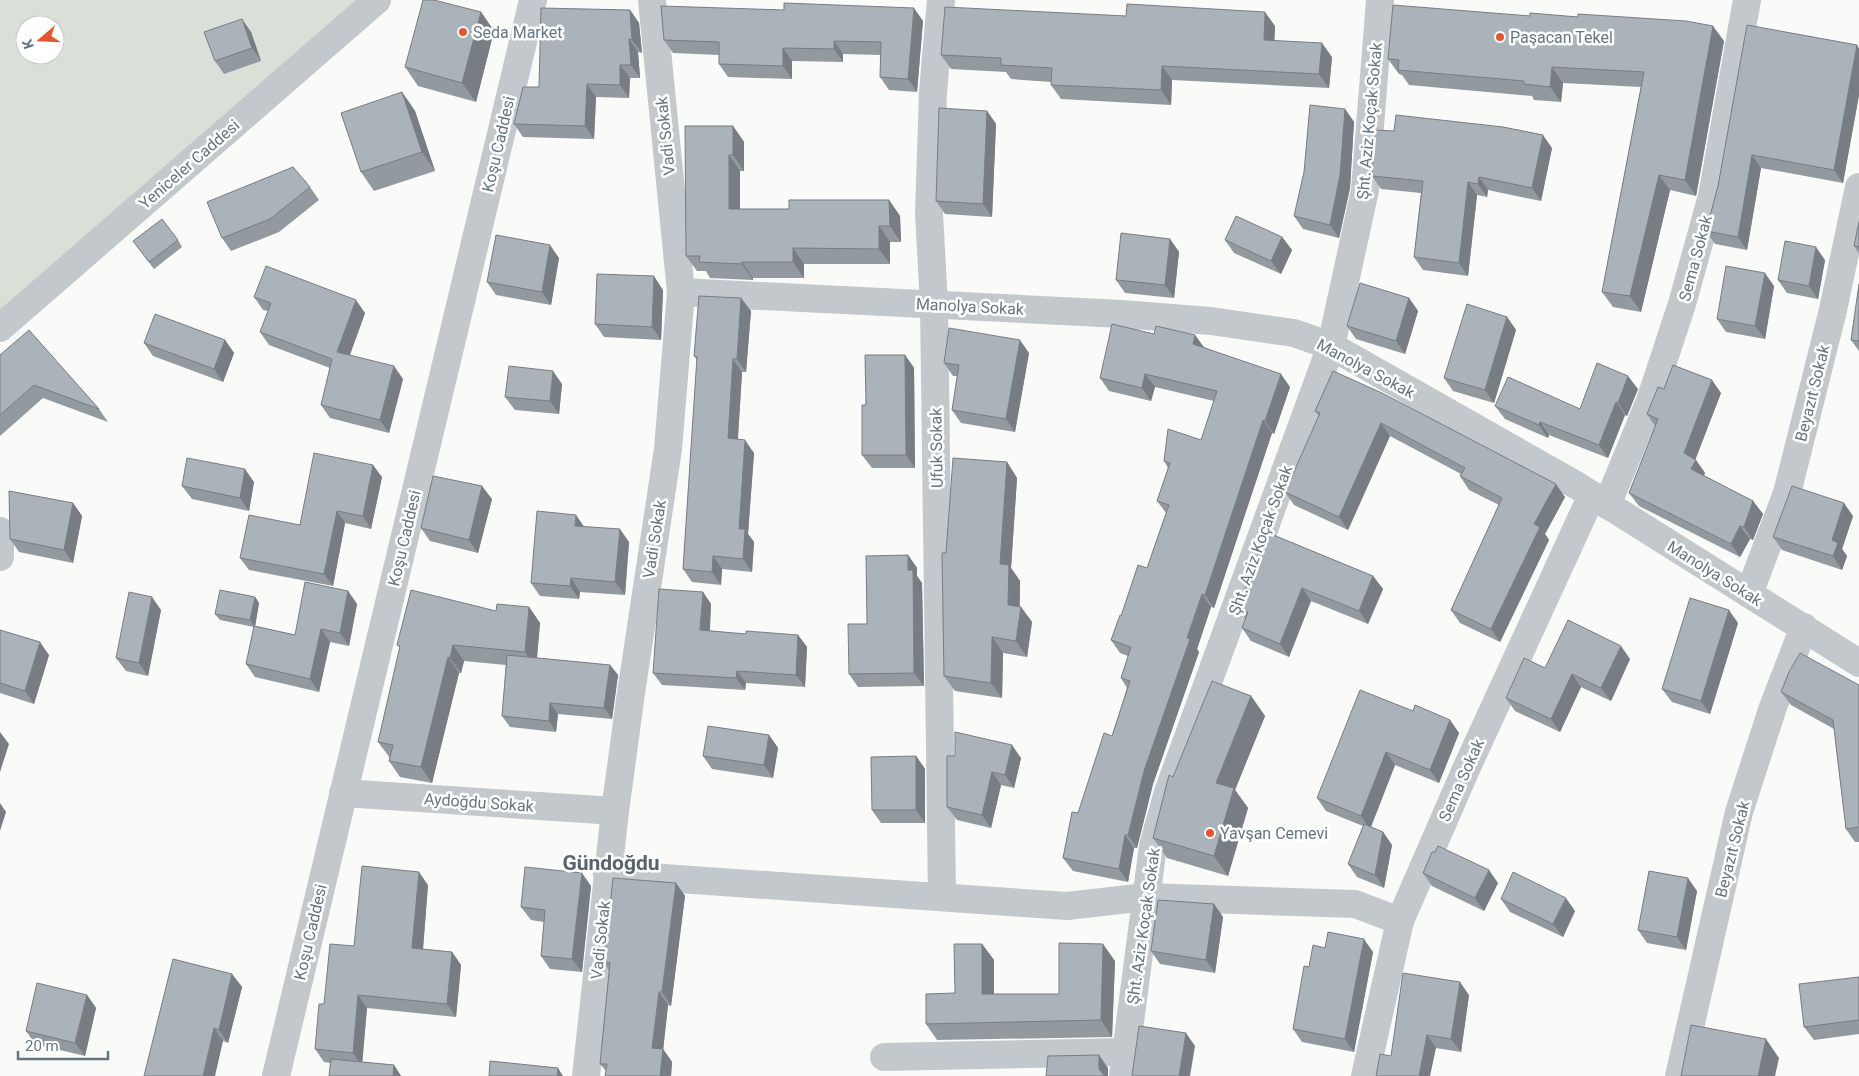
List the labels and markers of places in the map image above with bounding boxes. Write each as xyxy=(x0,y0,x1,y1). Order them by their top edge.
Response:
place label: Seda Market xyxy=(473,23,562,42)
marker: Seda Market xyxy=(457,26,469,38)
place label: Paşacan Tekel xyxy=(1510,28,1613,47)
marker: Paşacan Tekel xyxy=(1494,31,1506,43)
place label: Yavşan Cemevi xyxy=(1220,824,1328,843)
marker: Yavşan Cemevi xyxy=(1204,827,1216,839)

